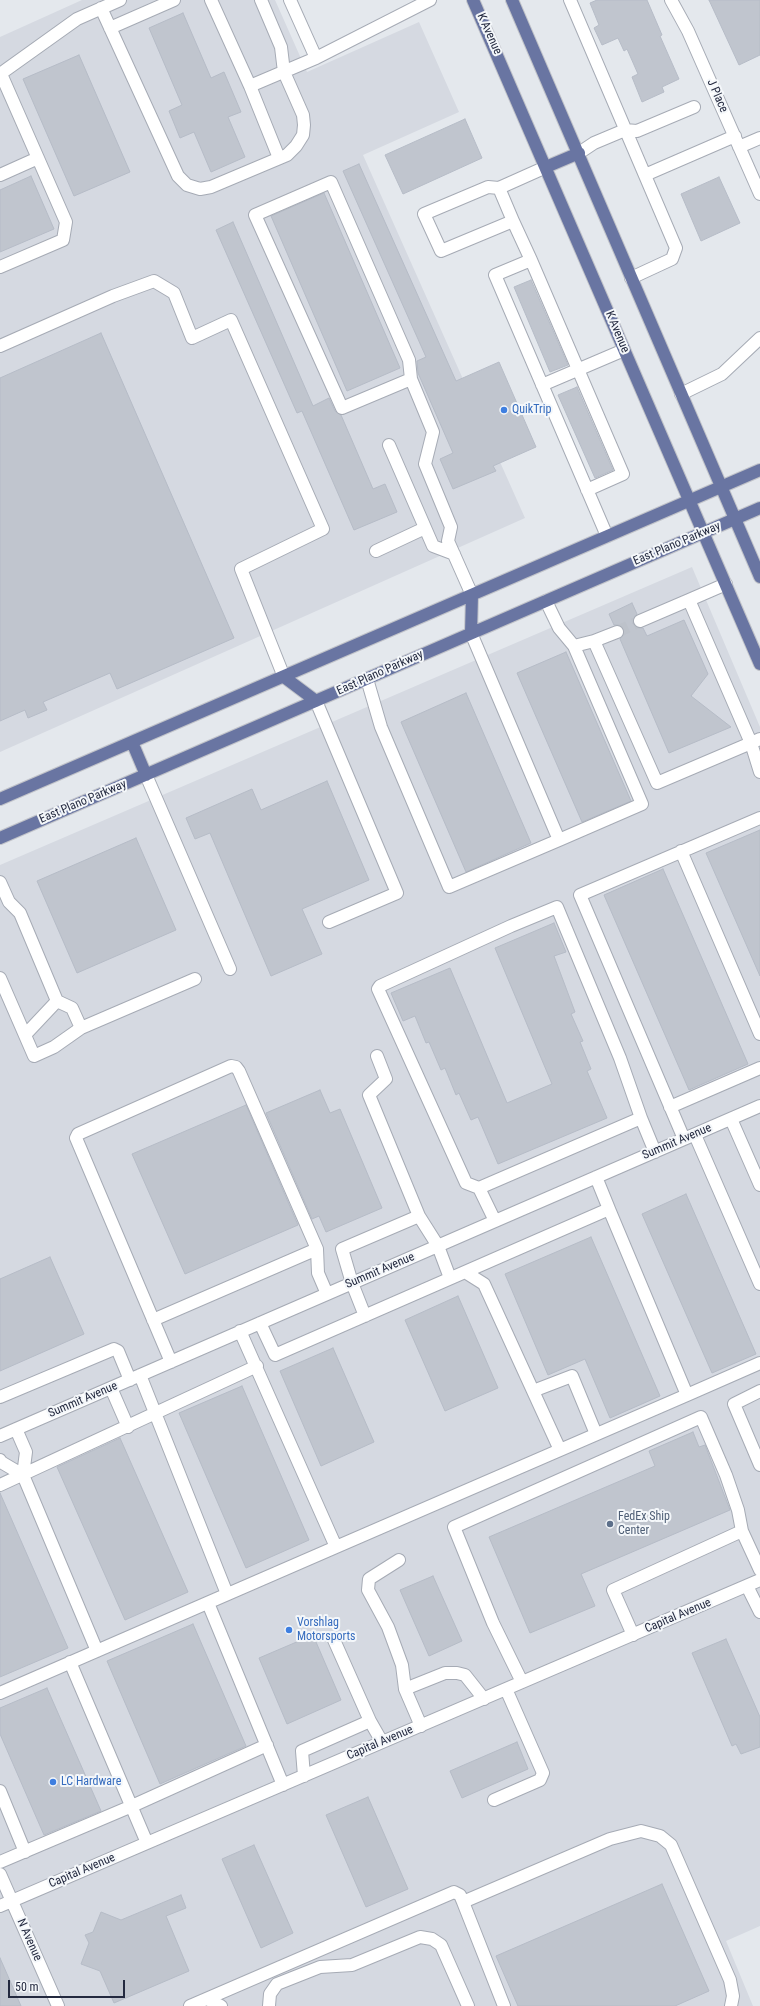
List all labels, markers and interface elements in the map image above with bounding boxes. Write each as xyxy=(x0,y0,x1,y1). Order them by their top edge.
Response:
street label: K Avenue xyxy=(474,11,504,57)
street label: J Place xyxy=(703,77,731,115)
street label: K Avenue xyxy=(602,309,632,355)
place label: QuikTrip xyxy=(512,403,551,417)
marker: QuikTrip xyxy=(499,405,509,415)
street label: East Plano Parkway xyxy=(631,519,723,569)
street label: East Plano Parkway xyxy=(335,647,425,699)
street label: East Plano Parkway xyxy=(37,777,129,827)
street label: Summit Avenue xyxy=(640,1121,714,1163)
street label: Summit Avenue xyxy=(343,1250,417,1292)
street label: Summit Avenue xyxy=(46,1379,120,1421)
place label: FedEx Ship Center xyxy=(618,1510,670,1538)
marker: FedEx Ship Center xyxy=(605,1519,615,1529)
street label: Capital Avenue xyxy=(643,1596,713,1636)
place label: Vorshlag Motorsports xyxy=(297,1616,356,1644)
marker: Vorshlag Motorsports xyxy=(284,1625,294,1635)
street label: Capital Avenue xyxy=(345,1723,415,1763)
place label: LC Hardware xyxy=(61,1775,121,1789)
marker: LC Hardware xyxy=(48,1777,58,1787)
street label: Capital Avenue xyxy=(47,1851,117,1891)
street label: N Avenue xyxy=(13,1917,45,1963)
scale bar xyxy=(10,1972,127,1998)
text: 50 m xyxy=(15,1980,39,1994)

